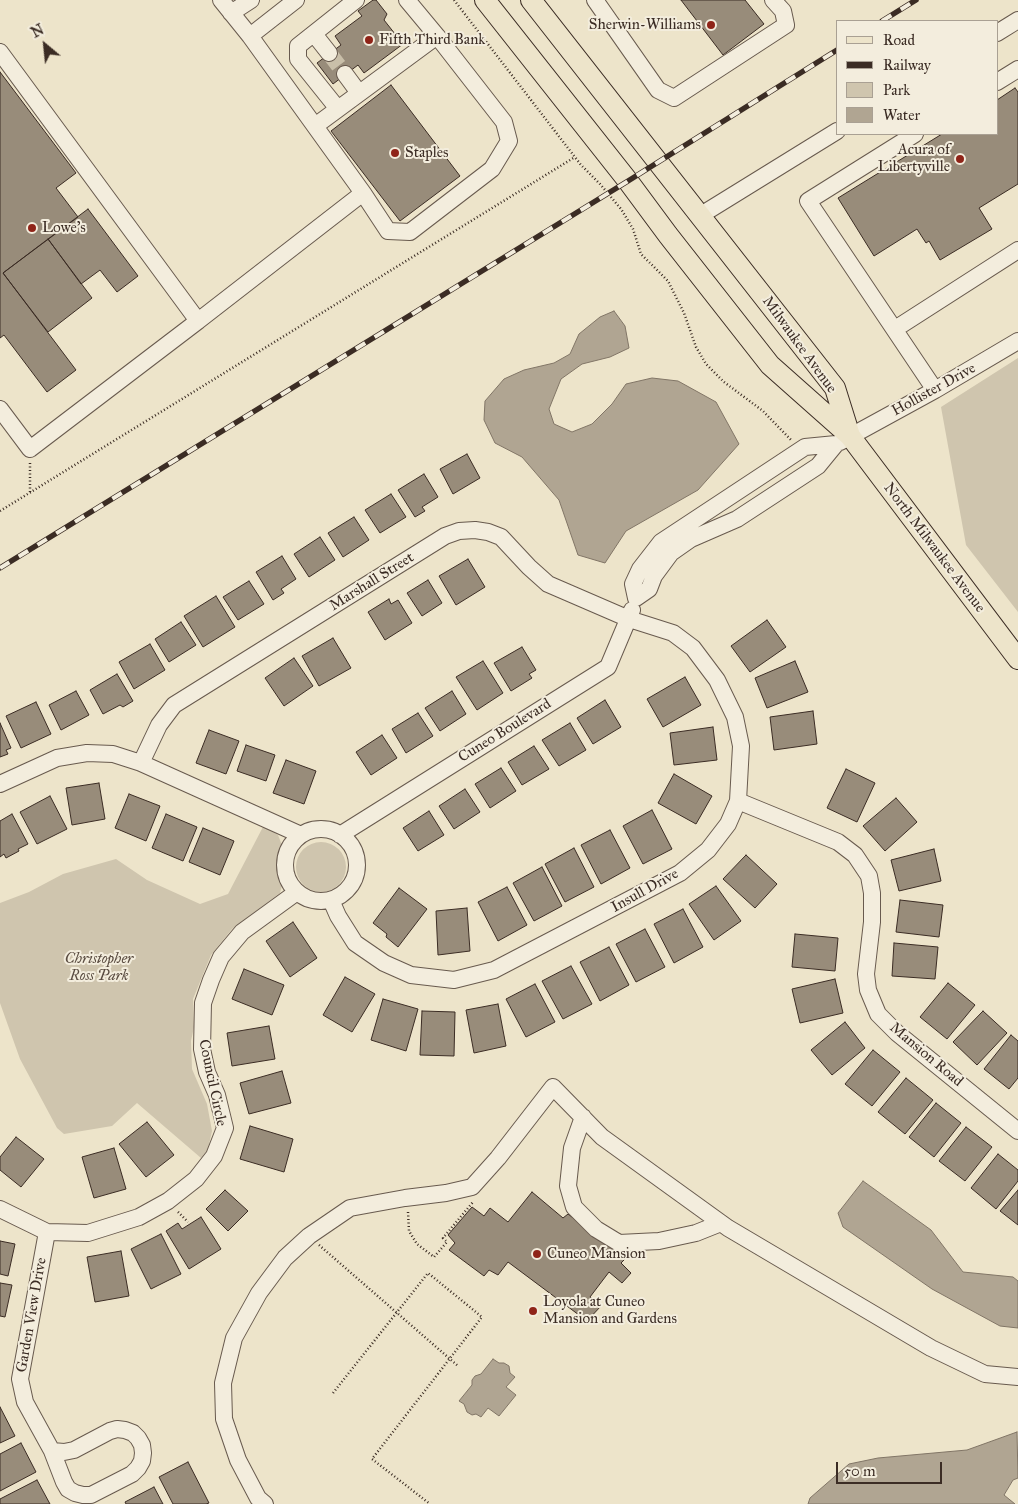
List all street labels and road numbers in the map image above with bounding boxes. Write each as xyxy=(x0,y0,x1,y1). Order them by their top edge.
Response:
street label: Milwaukee Avenue xyxy=(758,293,840,397)
street label: Hollister Drive xyxy=(889,360,979,420)
street label: North Milwaukee Avenue xyxy=(879,480,989,616)
street label: Marshall Street xyxy=(326,549,418,615)
street label: Cuneo Boulevard xyxy=(455,695,555,767)
street label: Insull Drive xyxy=(608,865,682,917)
street label: Mansion Road xyxy=(886,1019,966,1091)
street label: Council Circle xyxy=(194,1038,230,1128)
street label: Garden View Drive xyxy=(13,1256,51,1374)

